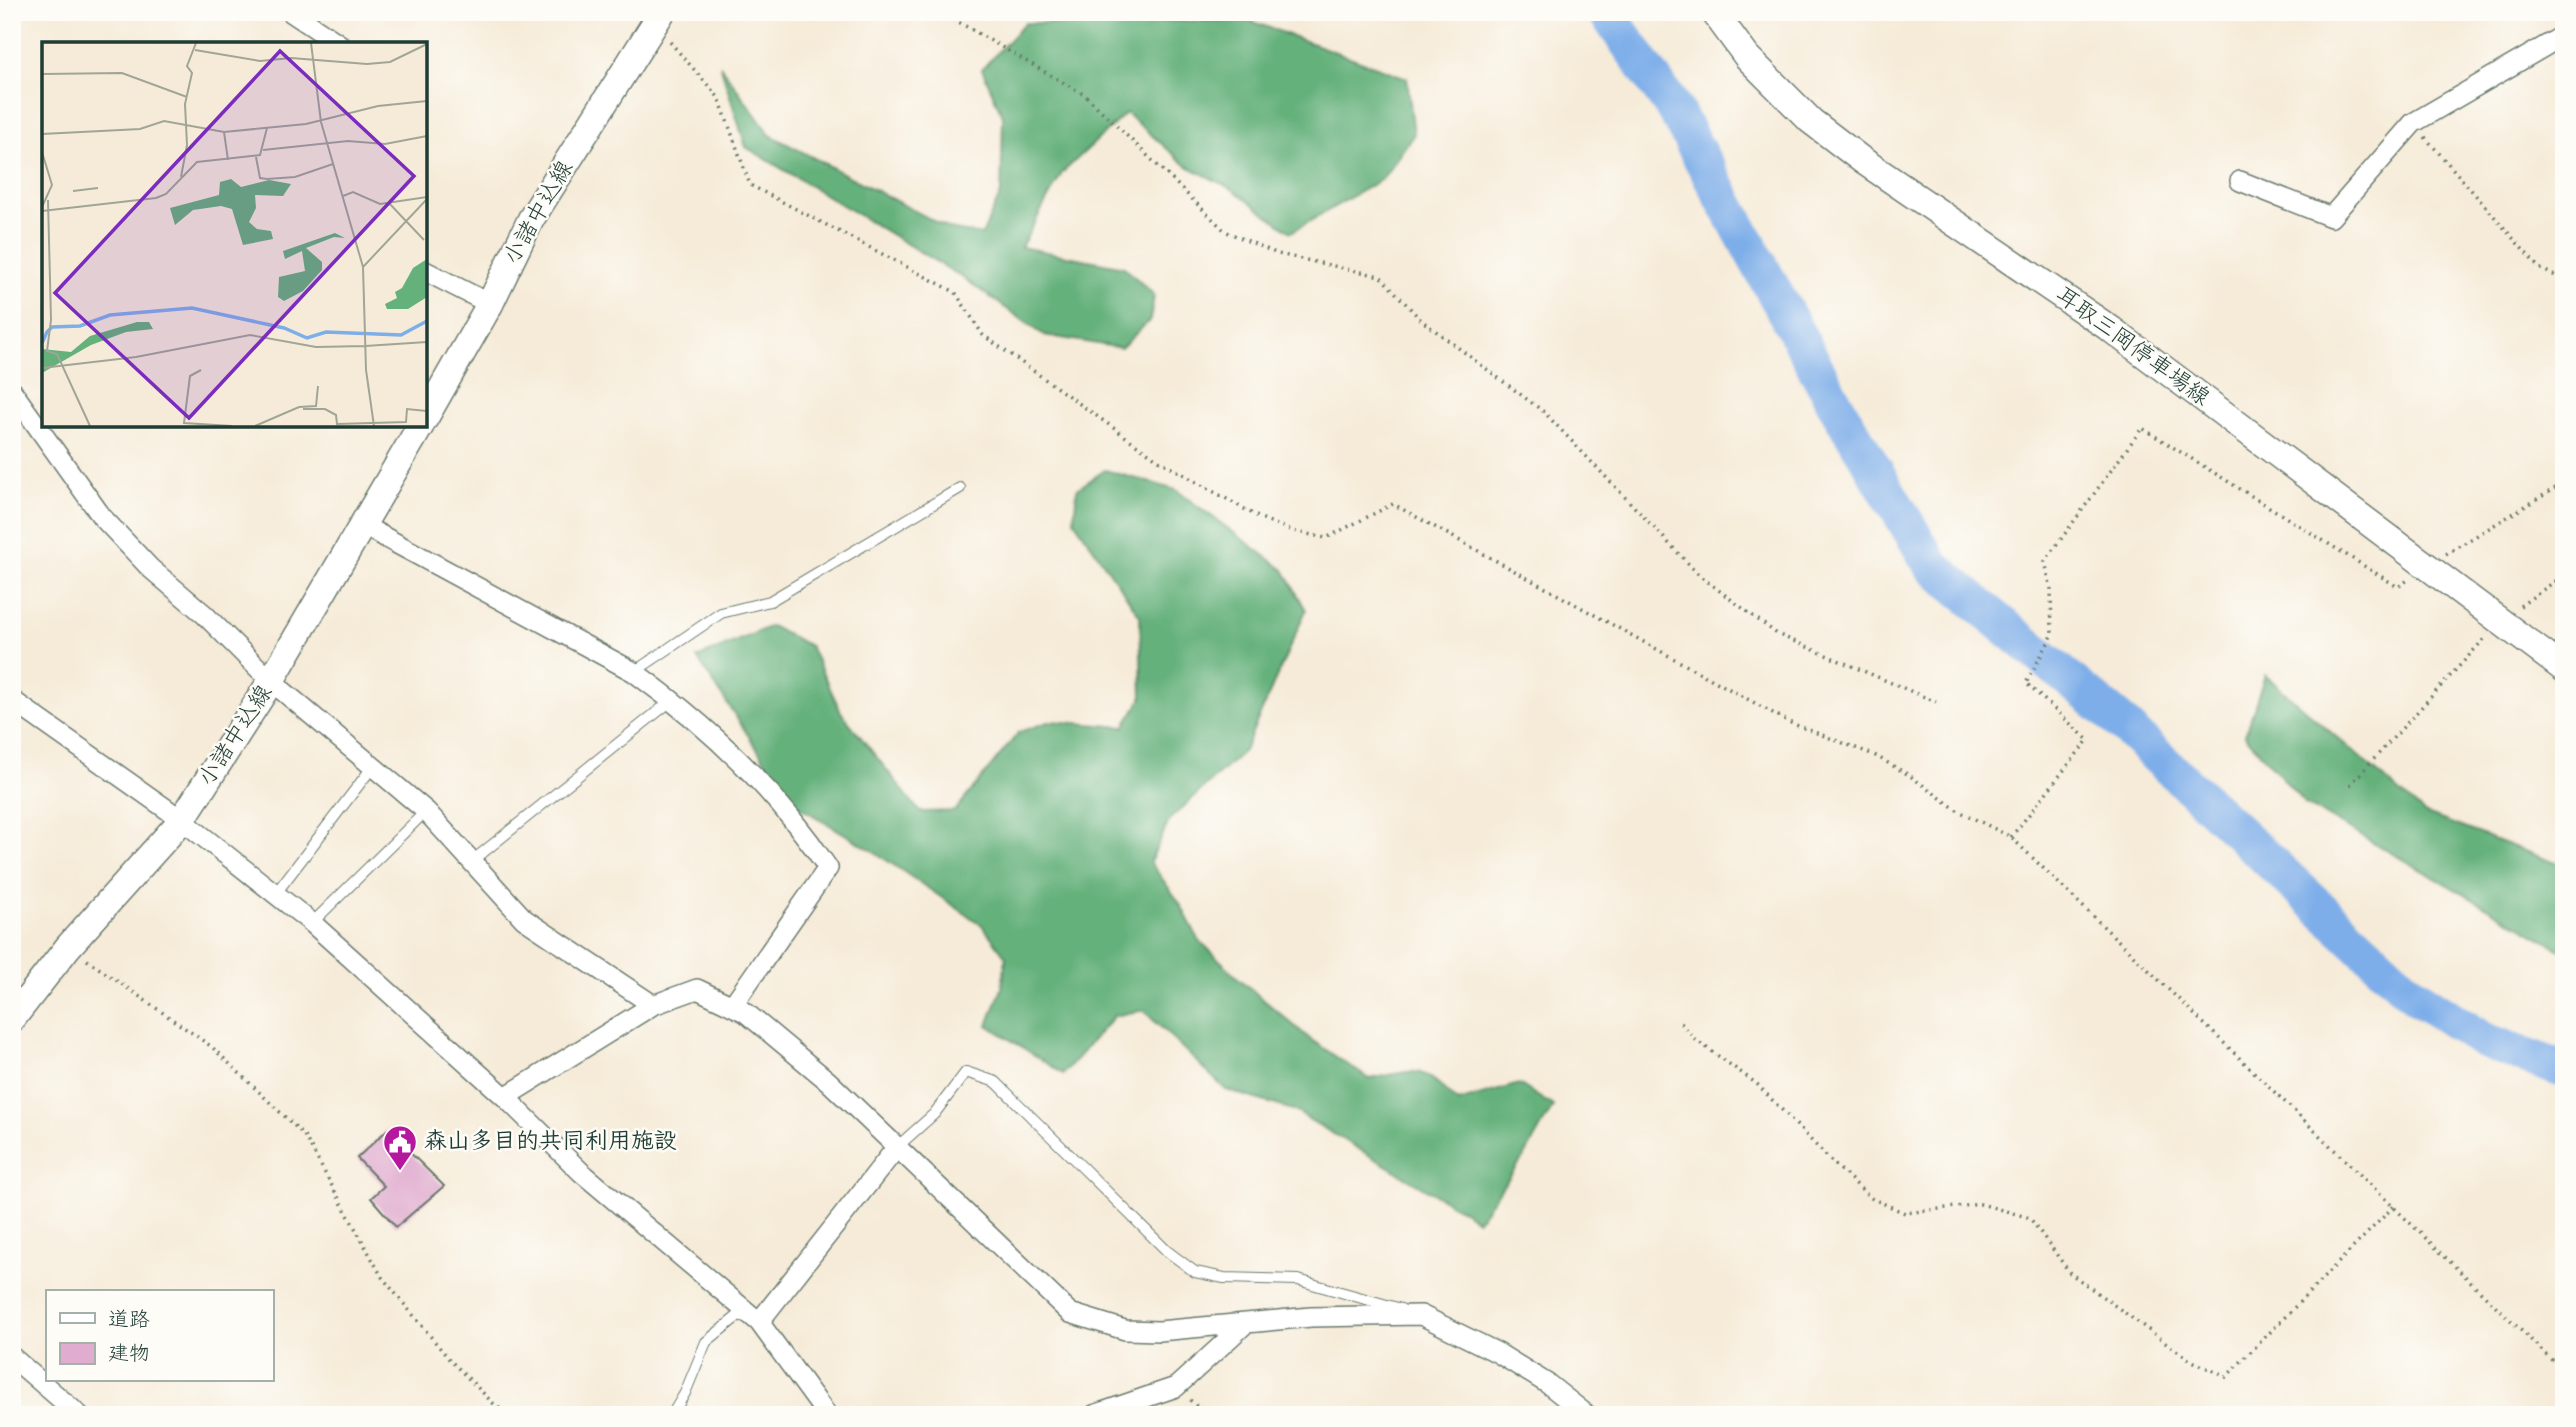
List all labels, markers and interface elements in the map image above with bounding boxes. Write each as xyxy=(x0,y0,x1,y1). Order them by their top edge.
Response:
inset map xyxy=(42,42,427,427)
street label: 小諸中込線 xyxy=(495,154,583,272)
street label: 耳取三岡停車場線 xyxy=(2047,278,2217,416)
street label: 小諸中込線 xyxy=(190,678,282,794)
public building icon: 森山多目的共同利用施設 xyxy=(381,1123,419,1172)
place label: 森山多目的共同利用施設 xyxy=(424,1124,677,1160)
legend xyxy=(46,1290,273,1382)
text: 道路 xyxy=(108,1304,150,1337)
text: 建物 xyxy=(108,1338,150,1371)

